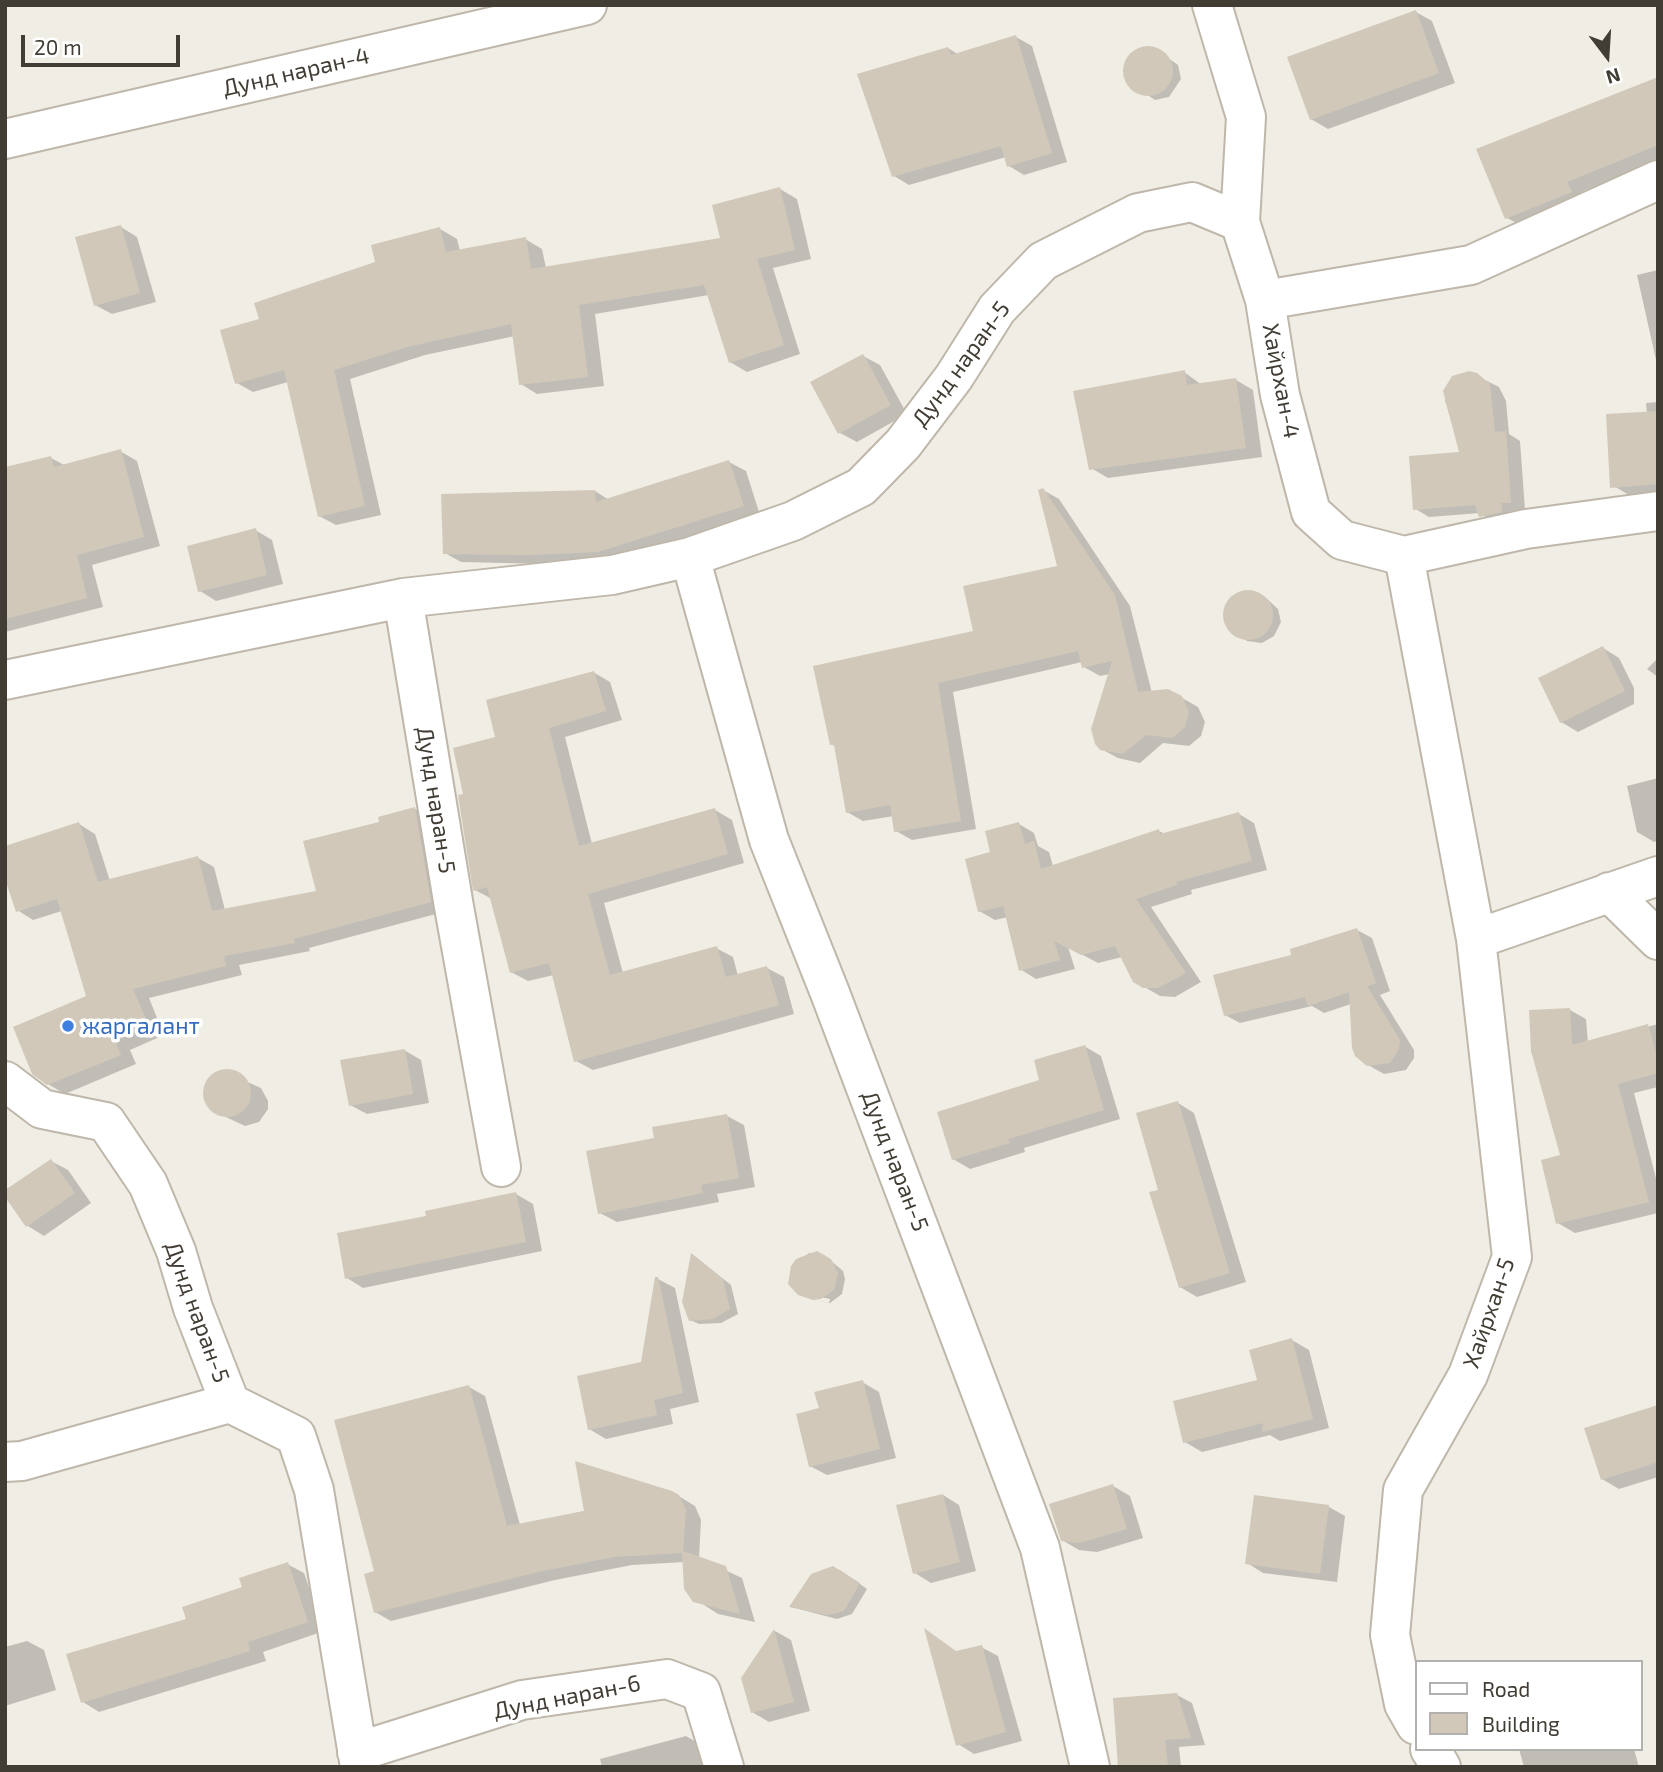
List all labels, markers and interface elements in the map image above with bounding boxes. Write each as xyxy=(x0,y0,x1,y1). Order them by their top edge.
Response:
scale bar xyxy=(24,21,184,65)
north arrow xyxy=(1572,21,1642,91)
text: 20 m xyxy=(34,34,82,59)
street label: Дунд наран-4 xyxy=(220,42,372,102)
text: N xyxy=(1603,64,1623,90)
street label: Дунд наран-5 xyxy=(906,296,1016,432)
street label: Хайрхан-4 xyxy=(1256,321,1306,441)
street label: Дунд наран-5 xyxy=(411,725,461,875)
place label: жаргалант xyxy=(82,1012,200,1040)
marker: жаргалант xyxy=(60,1018,76,1034)
street label: Дунд наран-5 xyxy=(856,1087,934,1235)
street label: Дунд наран-5 xyxy=(159,1238,235,1386)
street label: Хайрхан-5 xyxy=(1457,1254,1521,1372)
legend xyxy=(1414,1660,1642,1751)
street label: Дунд наран-6 xyxy=(491,1669,643,1725)
text: Road xyxy=(1482,1676,1530,1701)
text: Building xyxy=(1482,1711,1560,1736)

